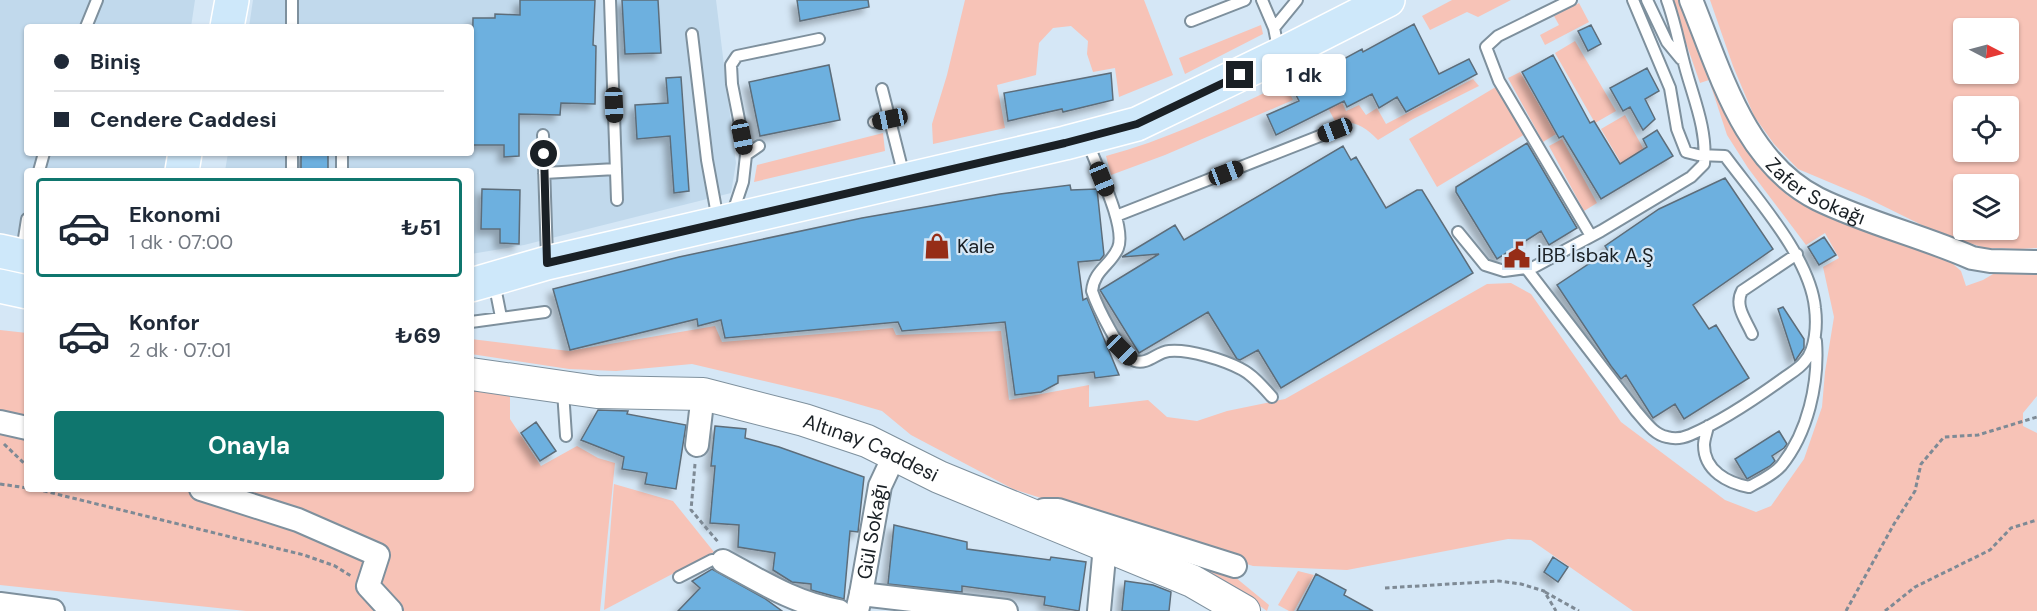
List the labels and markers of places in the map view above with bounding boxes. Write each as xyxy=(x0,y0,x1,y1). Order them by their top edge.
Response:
shop icon: Kale xyxy=(922,231,952,261)
place label: Kale xyxy=(957,233,995,259)
public building icon: İBB İsbak A.Ş xyxy=(1502,240,1532,270)
place label: İBB İsbak A.Ş xyxy=(1537,242,1653,268)

